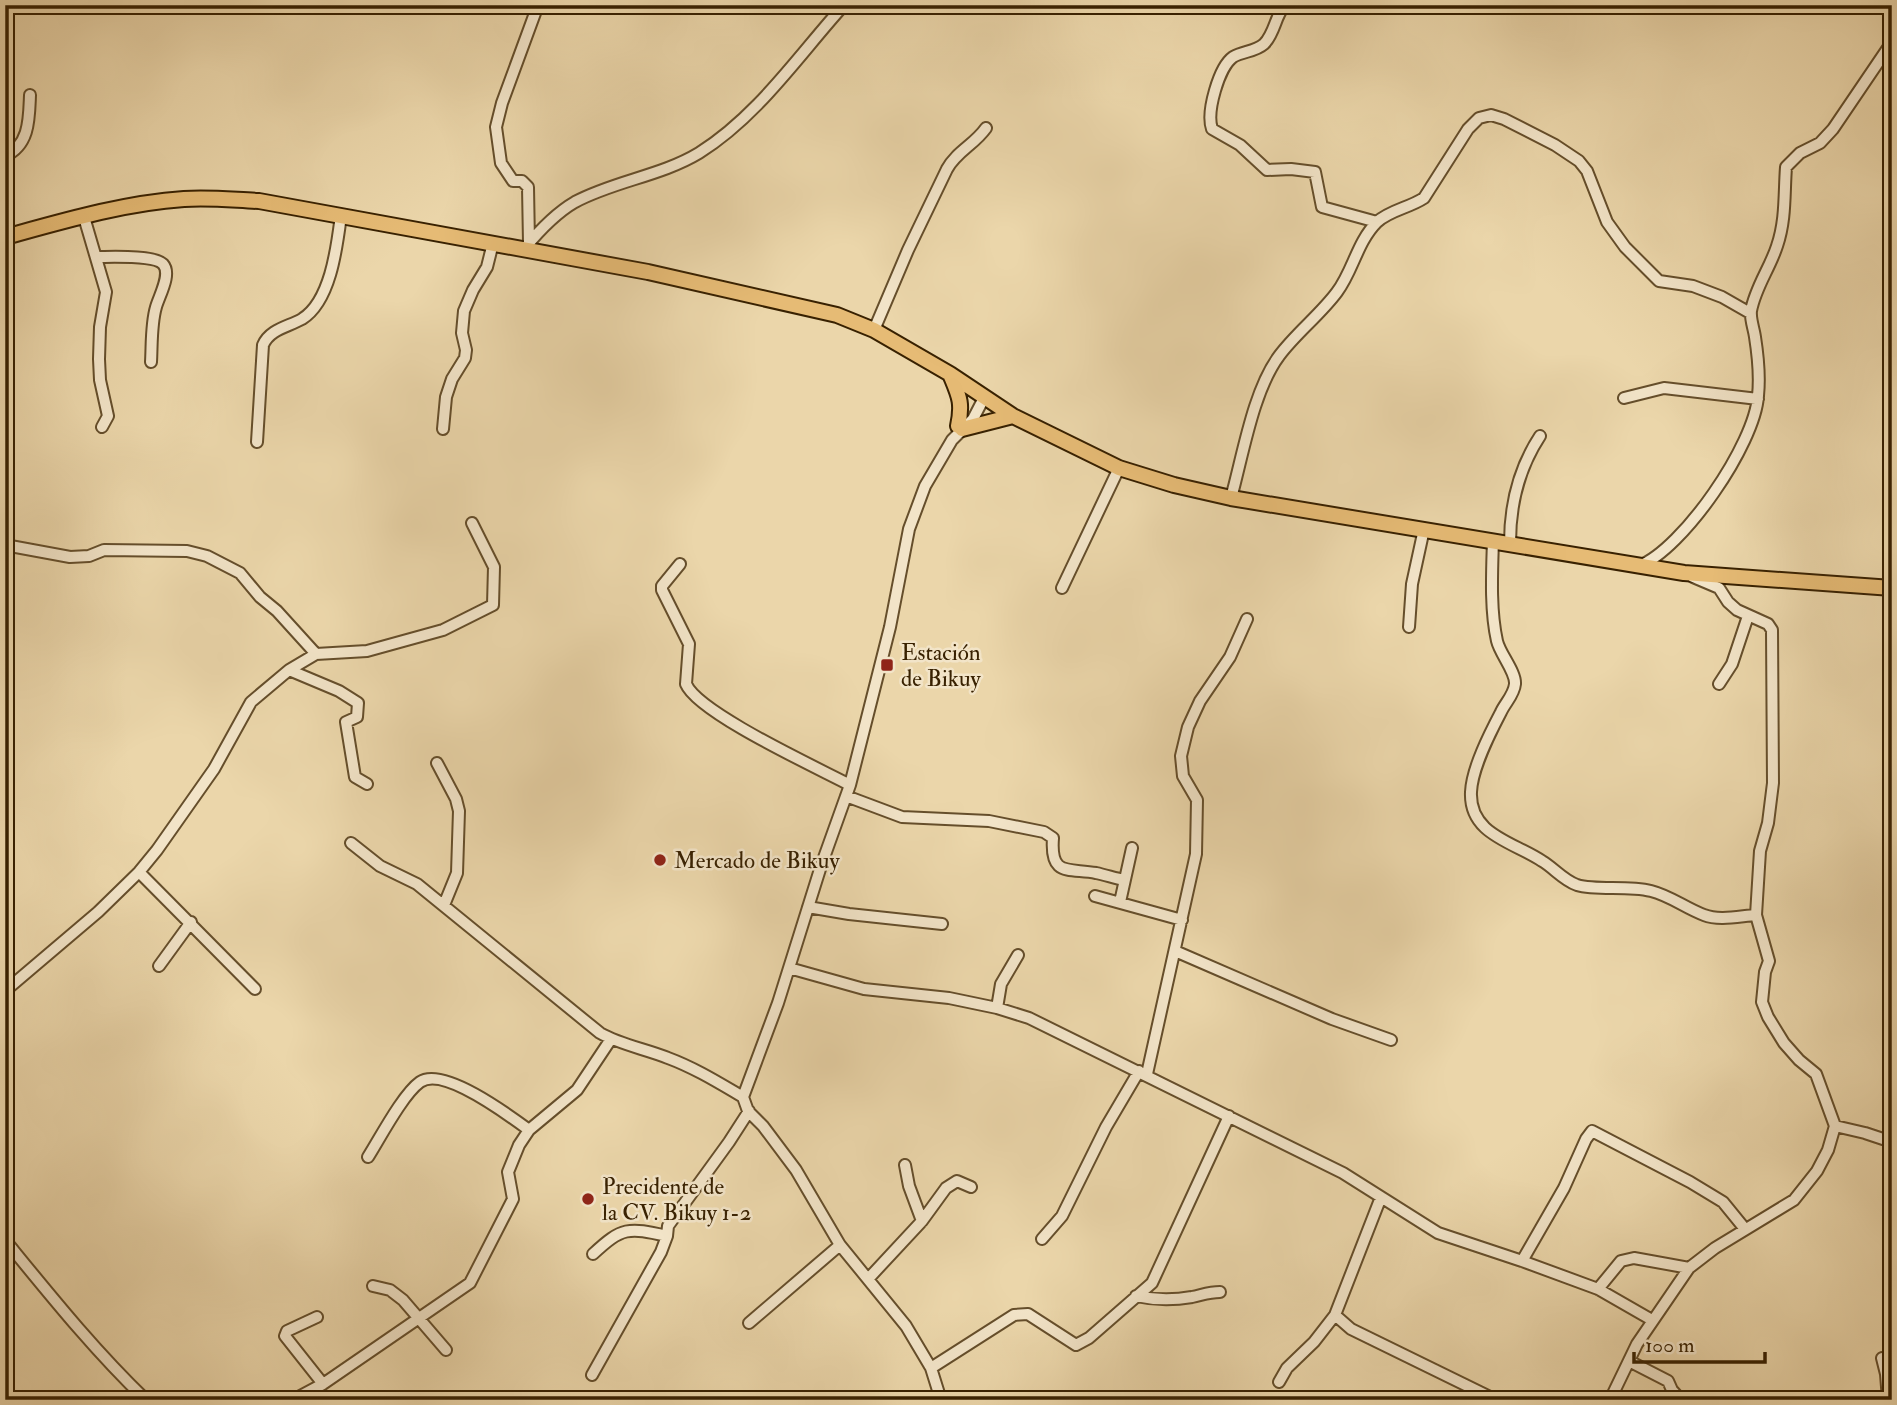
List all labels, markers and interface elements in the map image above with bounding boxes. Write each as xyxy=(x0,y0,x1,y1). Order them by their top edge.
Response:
place label: Estación de Bikuy xyxy=(901,638,982,693)
marker: Estación de Bikuy xyxy=(879,657,895,673)
place label: Mercado de Bikuy xyxy=(674,846,841,875)
marker: Mercado de Bikuy xyxy=(652,852,668,868)
place label: Precidente de la CV. Bikuy 1-2 xyxy=(602,1172,751,1227)
marker: Precidente de la CV. Bikuy 1-2 xyxy=(580,1191,596,1207)
scale bar xyxy=(1634,1321,1766,1365)
text: 100 m xyxy=(1645,1332,1695,1359)

